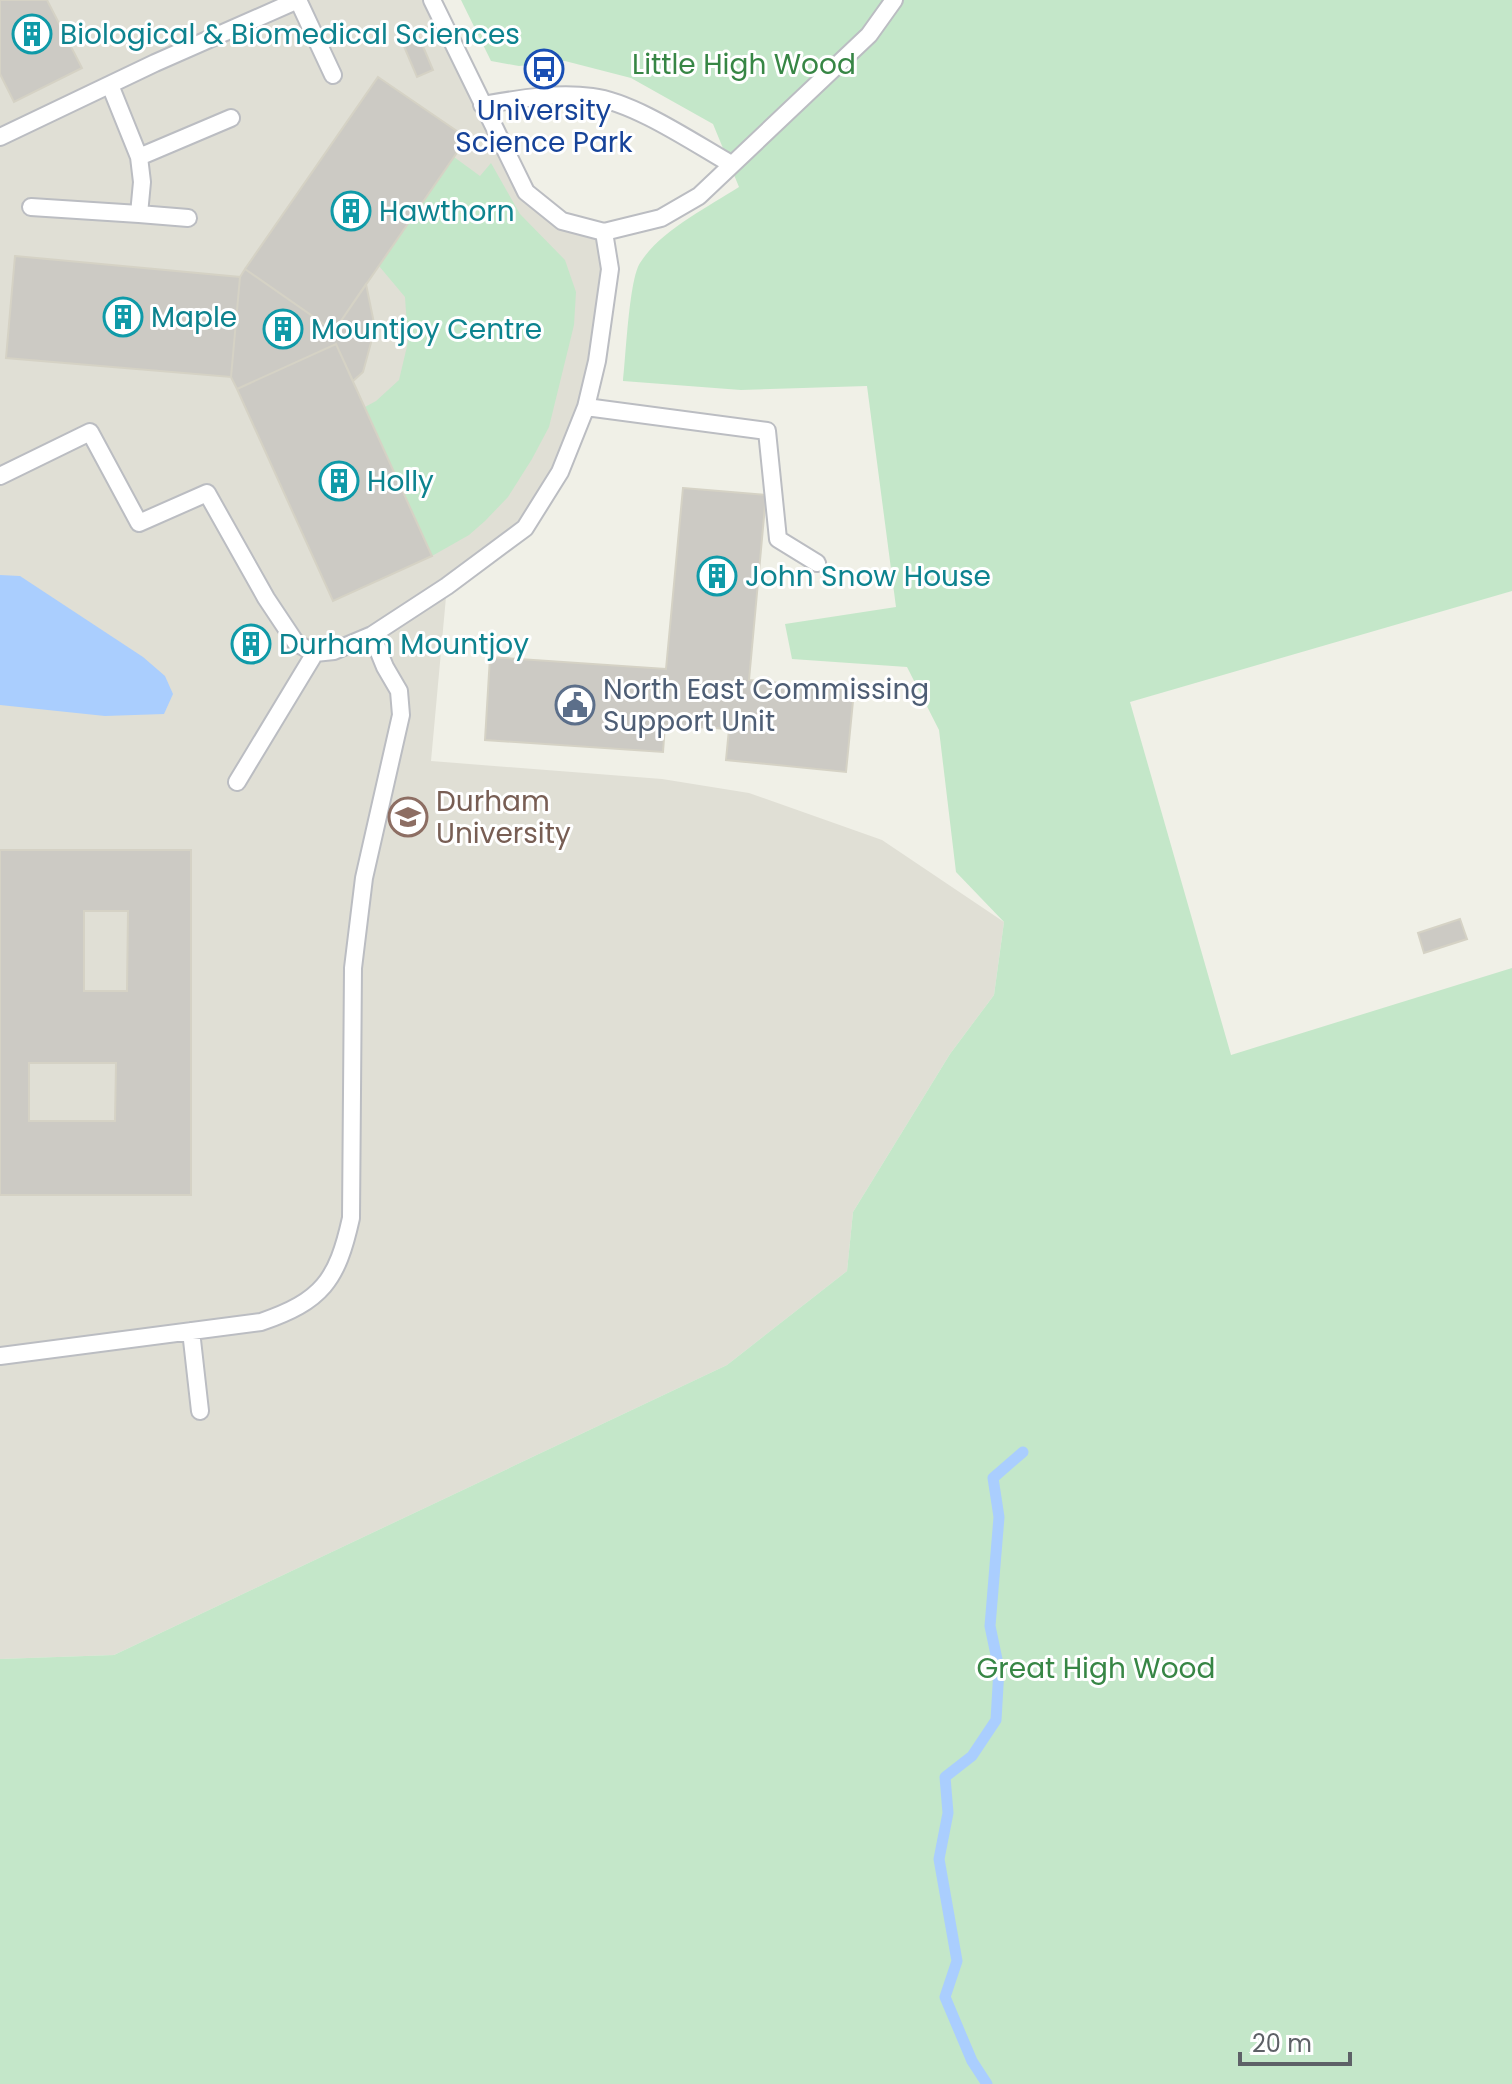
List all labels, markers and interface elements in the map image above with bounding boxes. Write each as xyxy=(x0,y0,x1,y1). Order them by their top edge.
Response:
building icon: Biological & Biomedical Sciences xyxy=(11,13,53,55)
place label: Biological & Biomedical Sciences xyxy=(60,15,520,54)
park label: Little High Wood xyxy=(632,45,856,84)
bus stop icon: University Science Park xyxy=(523,48,565,90)
place label: University Science Park xyxy=(455,91,633,162)
building icon: Hawthorn xyxy=(330,190,372,232)
place label: Hawthorn xyxy=(379,192,515,231)
building icon: Maple xyxy=(102,296,144,338)
place label: Maple xyxy=(151,298,237,337)
building icon: Mountjoy Centre xyxy=(262,308,304,350)
place label: Mountjoy Centre xyxy=(311,310,542,349)
building icon: Holly xyxy=(318,460,360,502)
place label: Holly xyxy=(367,462,434,501)
building icon: John Snow House xyxy=(696,555,738,597)
place label: John Snow House xyxy=(745,557,991,596)
building icon: Durham Mountjoy xyxy=(230,623,272,665)
place label: Durham Mountjoy xyxy=(279,625,529,664)
place label: North East Commissing Support Unit xyxy=(603,670,929,741)
public building icon: North East Commissing Support Unit xyxy=(554,684,596,726)
place label: Durham University xyxy=(436,782,571,853)
school or university icon: Durham University xyxy=(387,796,429,838)
park label: Great High Wood xyxy=(977,1649,1215,1688)
scale bar xyxy=(1240,2016,1350,2066)
text: 20 m xyxy=(1252,2027,1312,2060)

